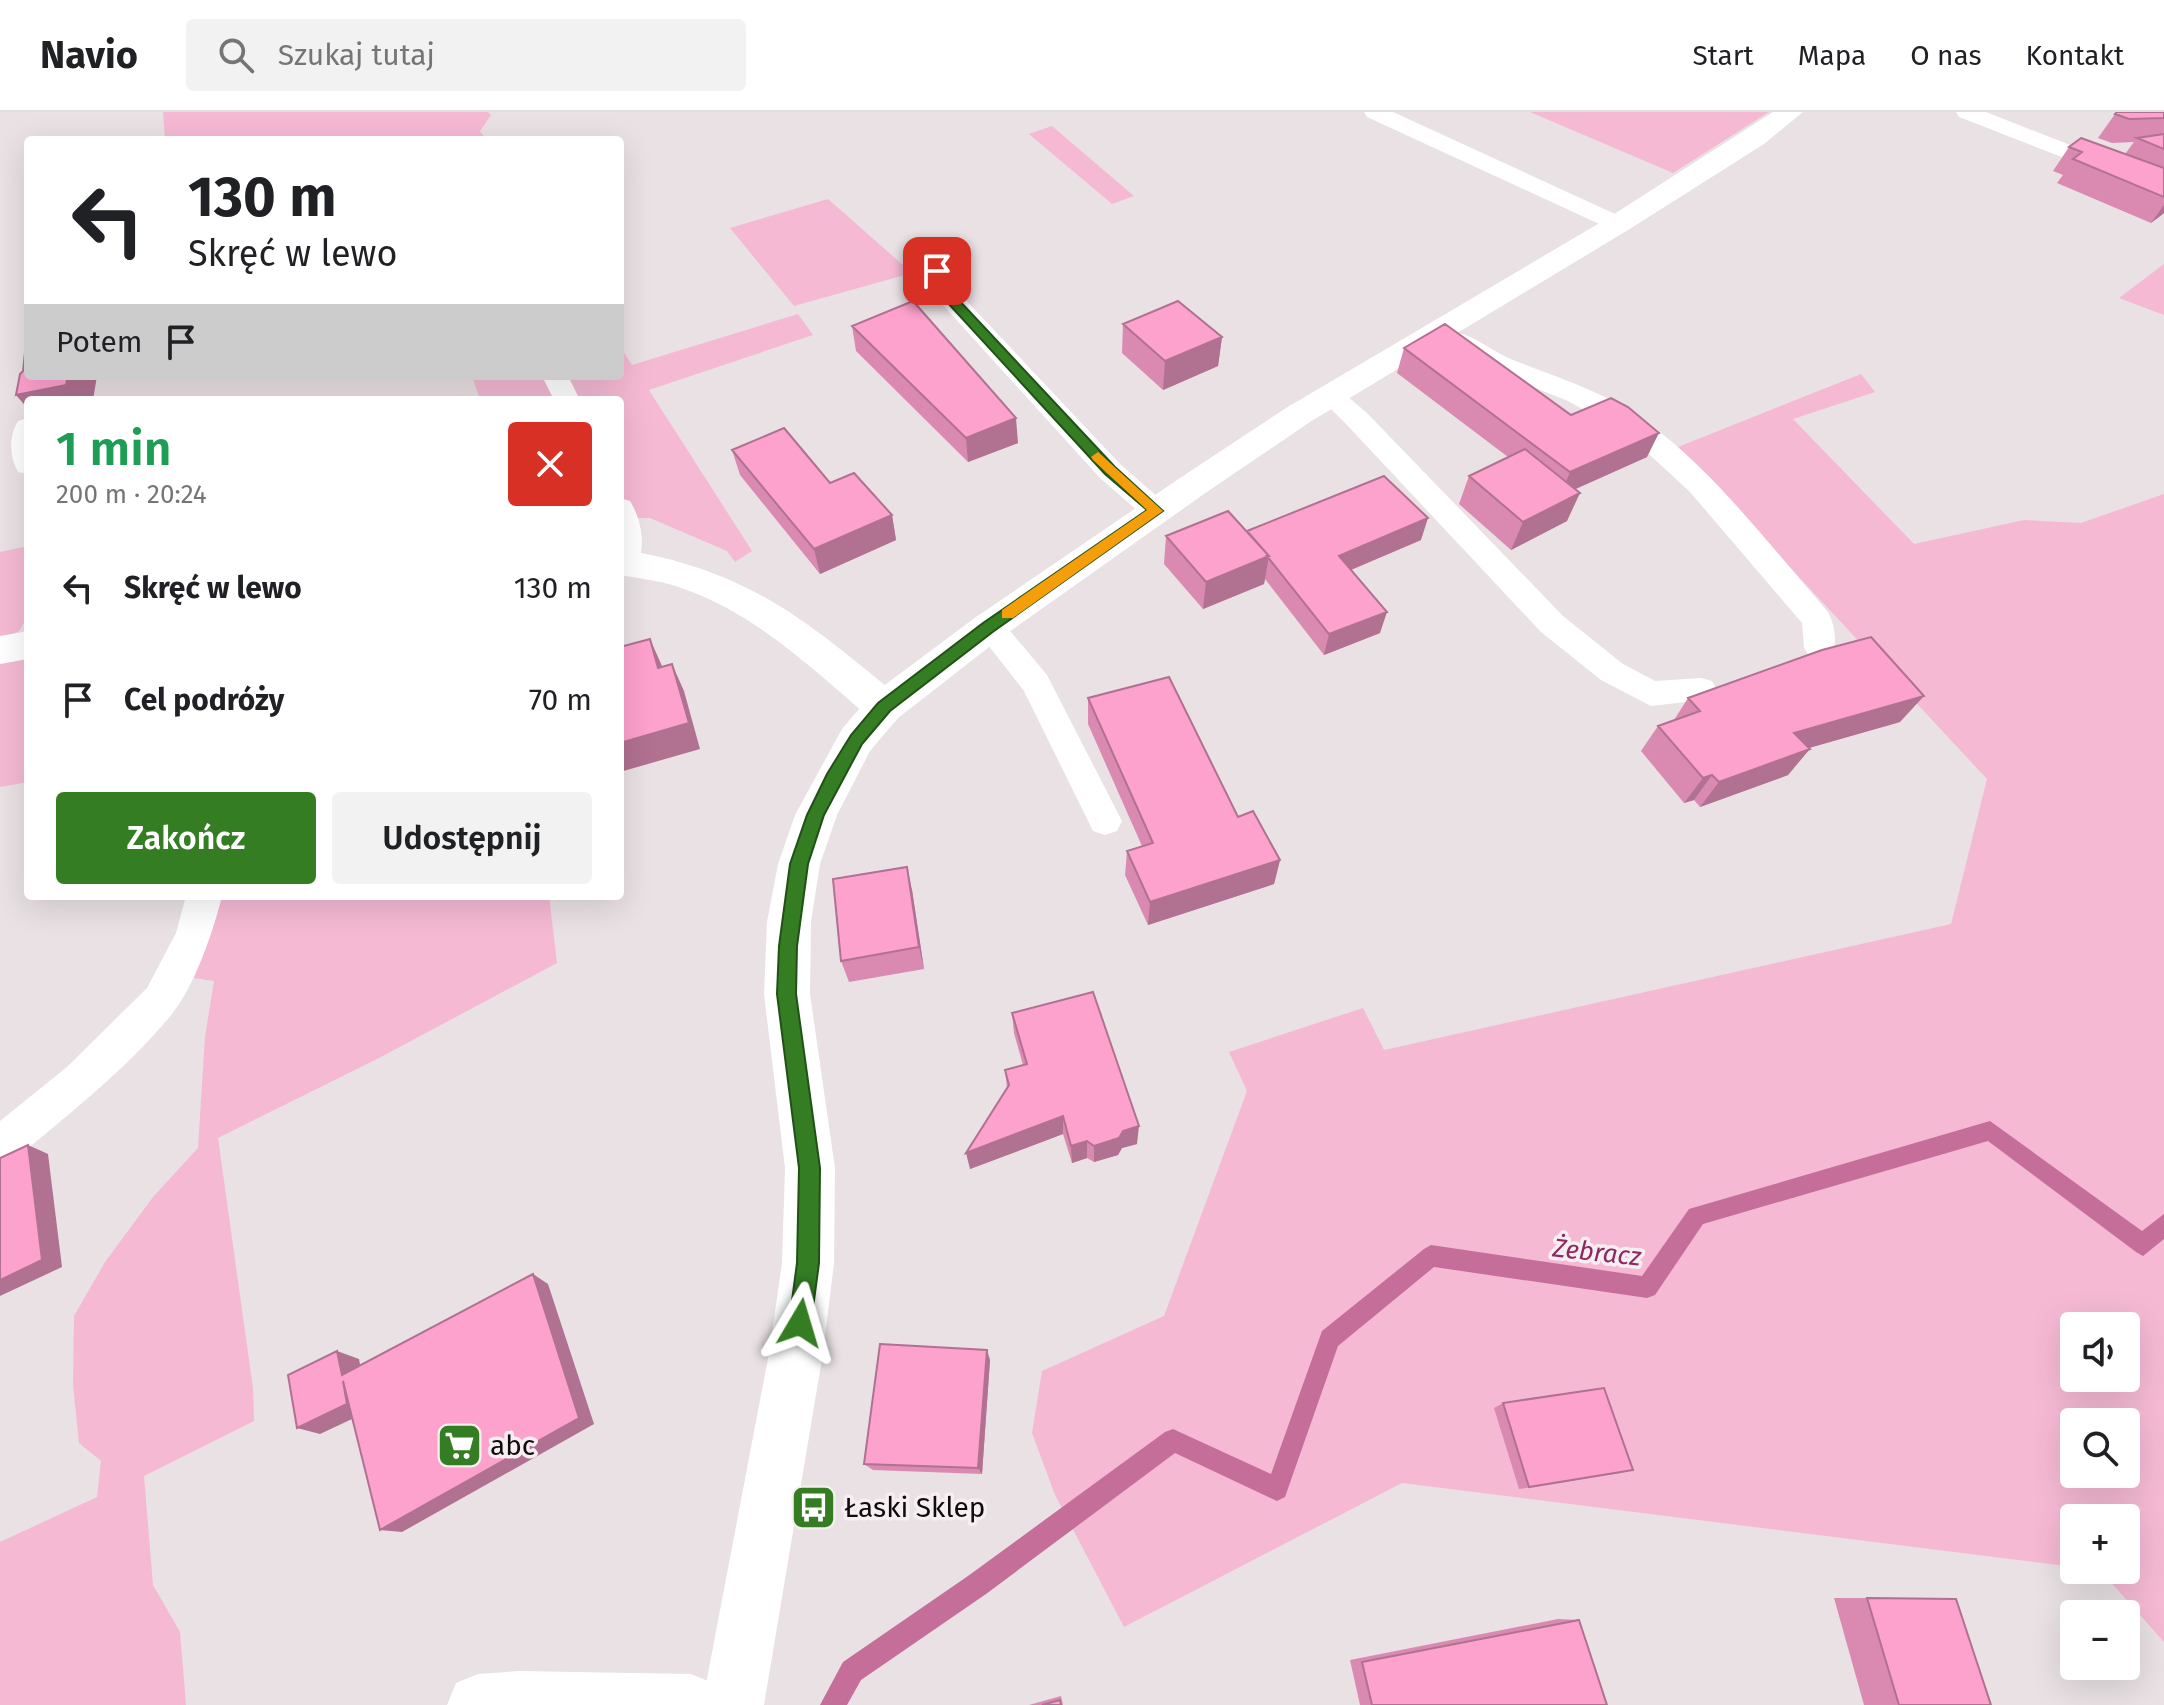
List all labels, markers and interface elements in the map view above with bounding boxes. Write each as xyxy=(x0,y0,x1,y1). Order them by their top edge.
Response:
search box xyxy=(186,19,746,91)
text: Navio xyxy=(40,32,138,78)
icon: search xyxy=(214,33,258,77)
text: Szukaj tutaj xyxy=(278,37,435,73)
text: Start xyxy=(1692,39,1754,72)
text: Mapa xyxy=(1798,39,1866,72)
text: O nas xyxy=(1910,39,1982,72)
text: Kontakt xyxy=(2026,39,2124,72)
text: 130 m xyxy=(188,164,336,231)
icon: left xyxy=(56,168,160,272)
text: Skręć w lewo xyxy=(188,232,397,276)
pin xyxy=(903,237,971,305)
icon: arrive xyxy=(915,249,959,293)
icon: arrive xyxy=(159,320,203,364)
text: Potem xyxy=(56,324,143,360)
text: 1 min xyxy=(56,420,172,478)
button: close xyxy=(508,422,592,506)
text: 200 m · 20:24 xyxy=(56,479,207,510)
icon: left xyxy=(56,566,100,610)
text: Skręć w lewo xyxy=(124,570,302,606)
text: 130 m xyxy=(514,570,592,606)
icon: arrive xyxy=(56,678,100,722)
text: Cel podróży xyxy=(124,682,284,718)
text: 70 m xyxy=(529,682,592,718)
button: Zakończ xyxy=(56,792,316,884)
button: Udostępnij xyxy=(332,792,592,884)
water label: Żebracz xyxy=(1550,1232,1643,1273)
position arrow xyxy=(758,1281,842,1365)
map controls xyxy=(2060,1312,2140,1680)
button: sound xyxy=(2060,1312,2140,1392)
button: search xyxy=(2060,1408,2140,1488)
supermarket icon: abc xyxy=(435,1421,483,1469)
place label: abc xyxy=(490,1429,535,1462)
bus stop icon: Łaski Sklep xyxy=(789,1483,837,1531)
place label: Łaski Sklep xyxy=(844,1491,985,1524)
button: + xyxy=(2060,1504,2140,1584)
button: − xyxy=(2060,1600,2140,1680)

